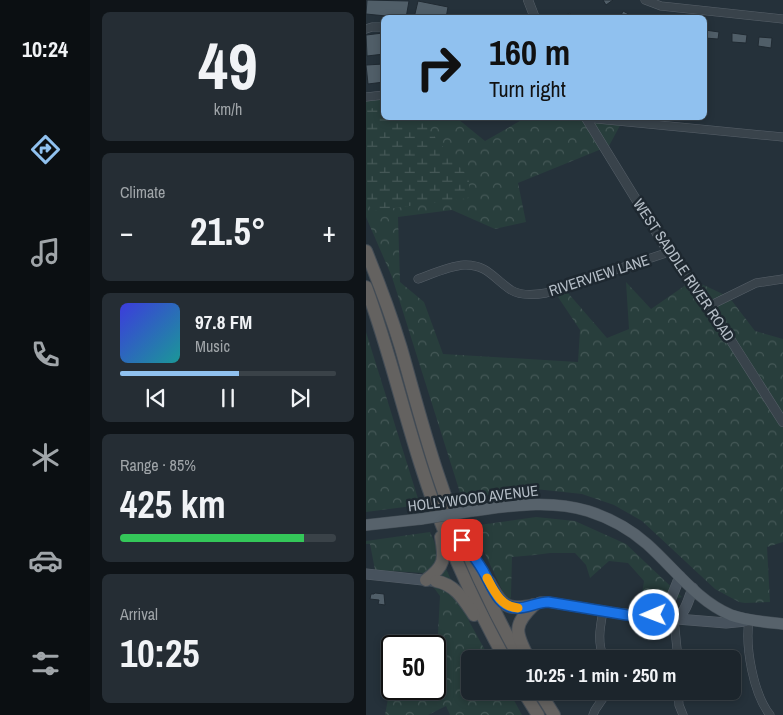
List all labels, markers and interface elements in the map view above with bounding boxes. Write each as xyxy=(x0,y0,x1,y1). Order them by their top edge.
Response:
text: 49 xyxy=(198,22,258,109)
text: 160 m xyxy=(489,29,570,76)
text: 10:24 xyxy=(22,34,68,64)
icon: right xyxy=(406,35,471,100)
text: Turn right xyxy=(489,74,566,104)
text: km/h xyxy=(214,98,242,120)
icon: directions xyxy=(28,132,63,167)
text: Climate xyxy=(120,181,165,203)
street label: WEST SADDLE RIVER ROAD xyxy=(628,195,740,346)
text: 21.5° xyxy=(190,206,266,257)
text: − xyxy=(120,213,133,251)
text: + xyxy=(323,213,336,251)
icon: music xyxy=(28,235,63,270)
street label: RIVERVIEW LANE xyxy=(546,249,652,301)
text: 97.8 FM xyxy=(195,309,252,335)
text: Music xyxy=(195,335,230,357)
icon: phone xyxy=(28,337,63,372)
icon: previous xyxy=(142,384,170,412)
icon: pause xyxy=(214,384,242,412)
icon: next xyxy=(286,384,314,412)
icon: climate xyxy=(28,440,63,475)
text: Range · 85% xyxy=(120,454,196,476)
text: 425 km xyxy=(120,479,226,530)
street label: HOLLYWOOD AVENUE xyxy=(406,480,540,516)
pin xyxy=(441,519,483,561)
icon: arrive xyxy=(448,526,476,554)
icon: car xyxy=(28,543,63,578)
position arrow xyxy=(627,588,679,640)
text: Arrival xyxy=(120,603,158,625)
text: 10:25 xyxy=(120,628,200,679)
speed limit sign: 50 xyxy=(381,635,446,700)
icon: filters xyxy=(28,646,63,681)
text: 10:25 · 1 min · 250 m xyxy=(526,662,676,688)

